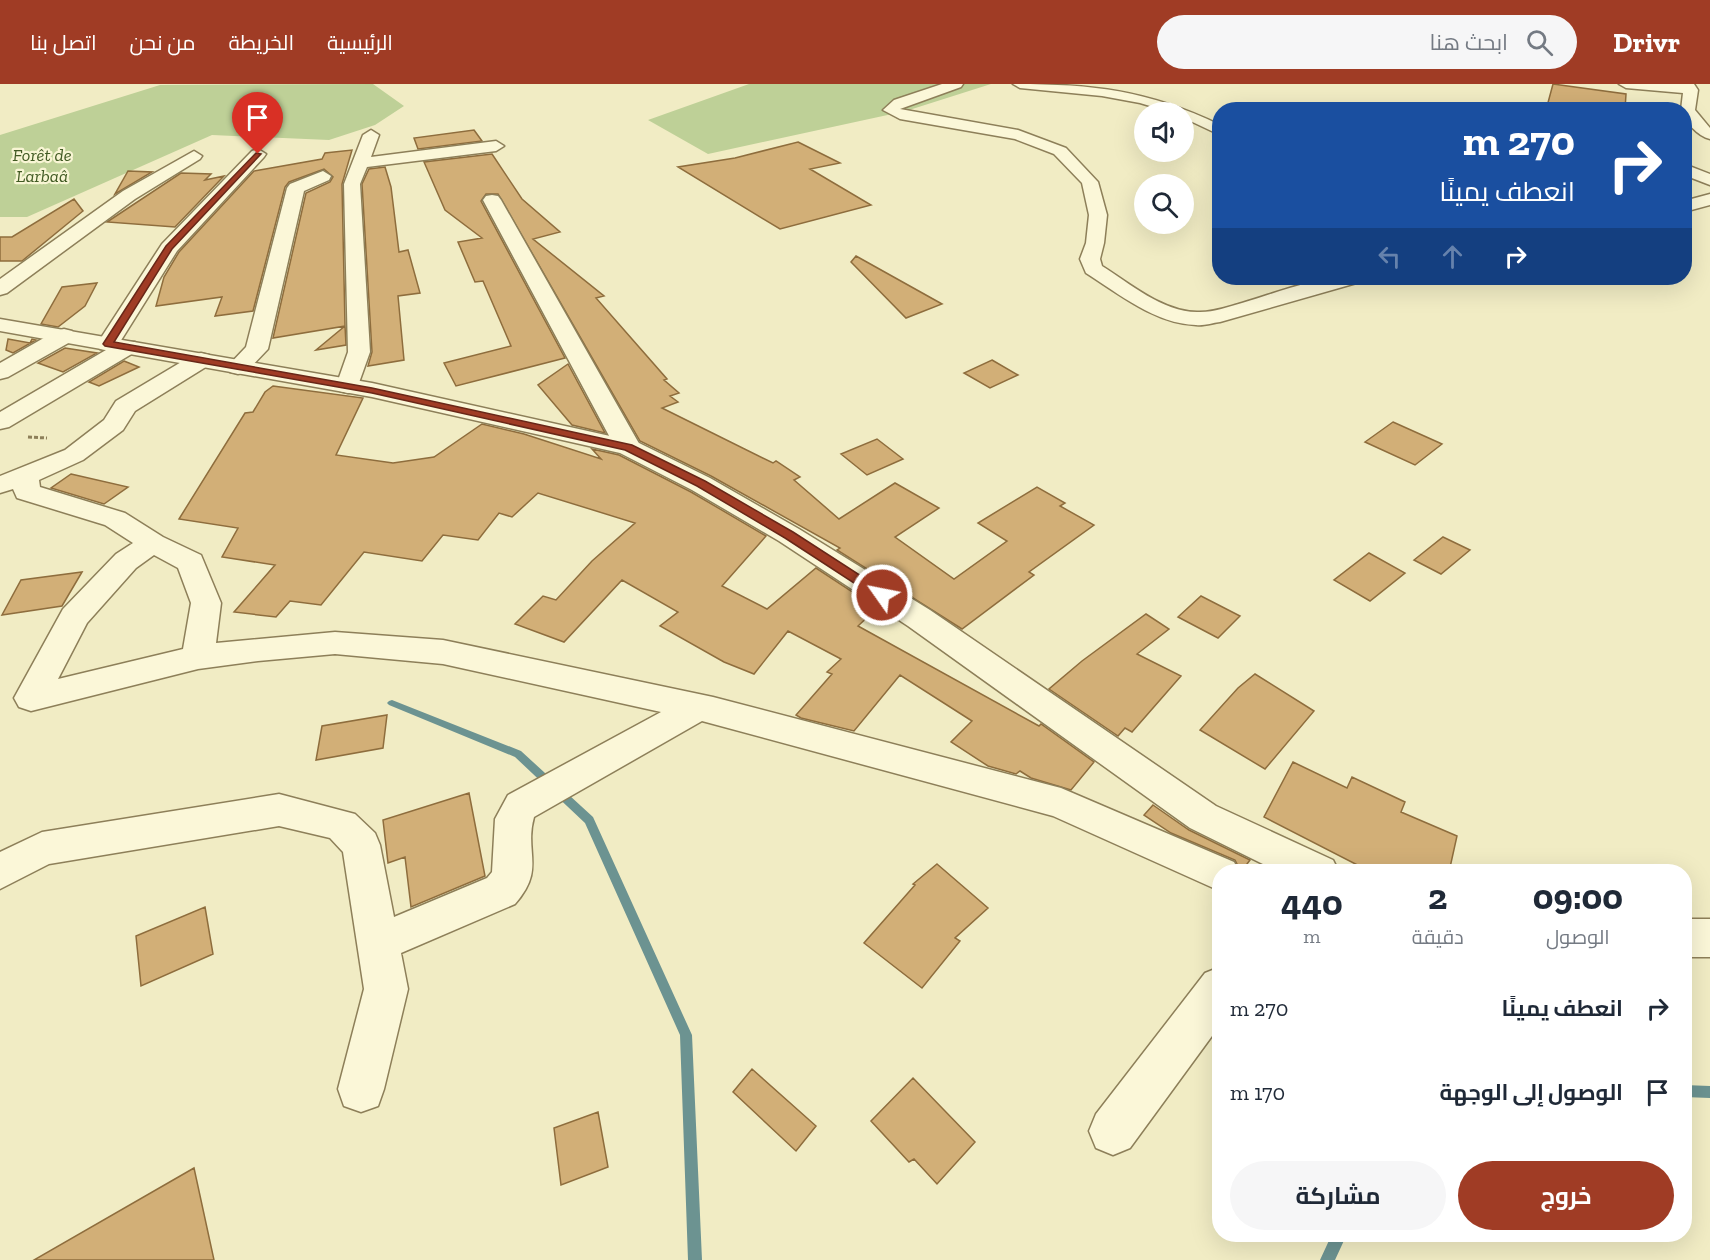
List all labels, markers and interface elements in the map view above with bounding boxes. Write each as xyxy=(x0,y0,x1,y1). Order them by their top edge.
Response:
search box xyxy=(1157,15,1577,69)
icon: search xyxy=(1523,26,1556,59)
text: Drivr xyxy=(1613,26,1680,59)
text: ابحث هنا xyxy=(1429,29,1508,56)
text: اتصل بنا xyxy=(30,30,97,55)
text: من نحن xyxy=(130,30,195,55)
text: الخريطة xyxy=(228,30,294,55)
text: الرئيسية xyxy=(327,30,393,55)
pin xyxy=(232,92,283,154)
icon: arrive xyxy=(241,101,274,134)
map controls xyxy=(1134,102,1194,234)
button: sound xyxy=(1134,102,1194,162)
text: 270 m xyxy=(1463,115,1575,166)
icon: right xyxy=(1596,126,1674,204)
park label: Forêt de Larbaâ xyxy=(12,144,72,187)
button: search xyxy=(1134,174,1194,234)
text: انعطف يمينًا xyxy=(1439,176,1575,208)
icon: left xyxy=(1373,240,1406,273)
icon: ahead xyxy=(1436,240,1469,273)
icon: right xyxy=(1499,240,1532,273)
position arrow xyxy=(850,563,914,627)
text: 2 xyxy=(1428,875,1447,918)
text: 09:00 xyxy=(1533,875,1623,918)
text: 440 xyxy=(1281,881,1343,924)
text: m xyxy=(1303,924,1320,948)
text: دقيقة xyxy=(1412,925,1464,949)
text: الوصول xyxy=(1546,925,1610,949)
icon: right xyxy=(1641,992,1674,1025)
text: 270 m xyxy=(1230,995,1288,1022)
text: انعطف يمينًا xyxy=(1502,995,1623,1022)
icon: arrive xyxy=(1641,1076,1674,1109)
text: 170 m xyxy=(1230,1079,1285,1106)
text: الوصول إلى الوجهة xyxy=(1439,1079,1623,1106)
button: مشاركة xyxy=(1230,1161,1446,1230)
button: خروج xyxy=(1458,1161,1674,1230)

